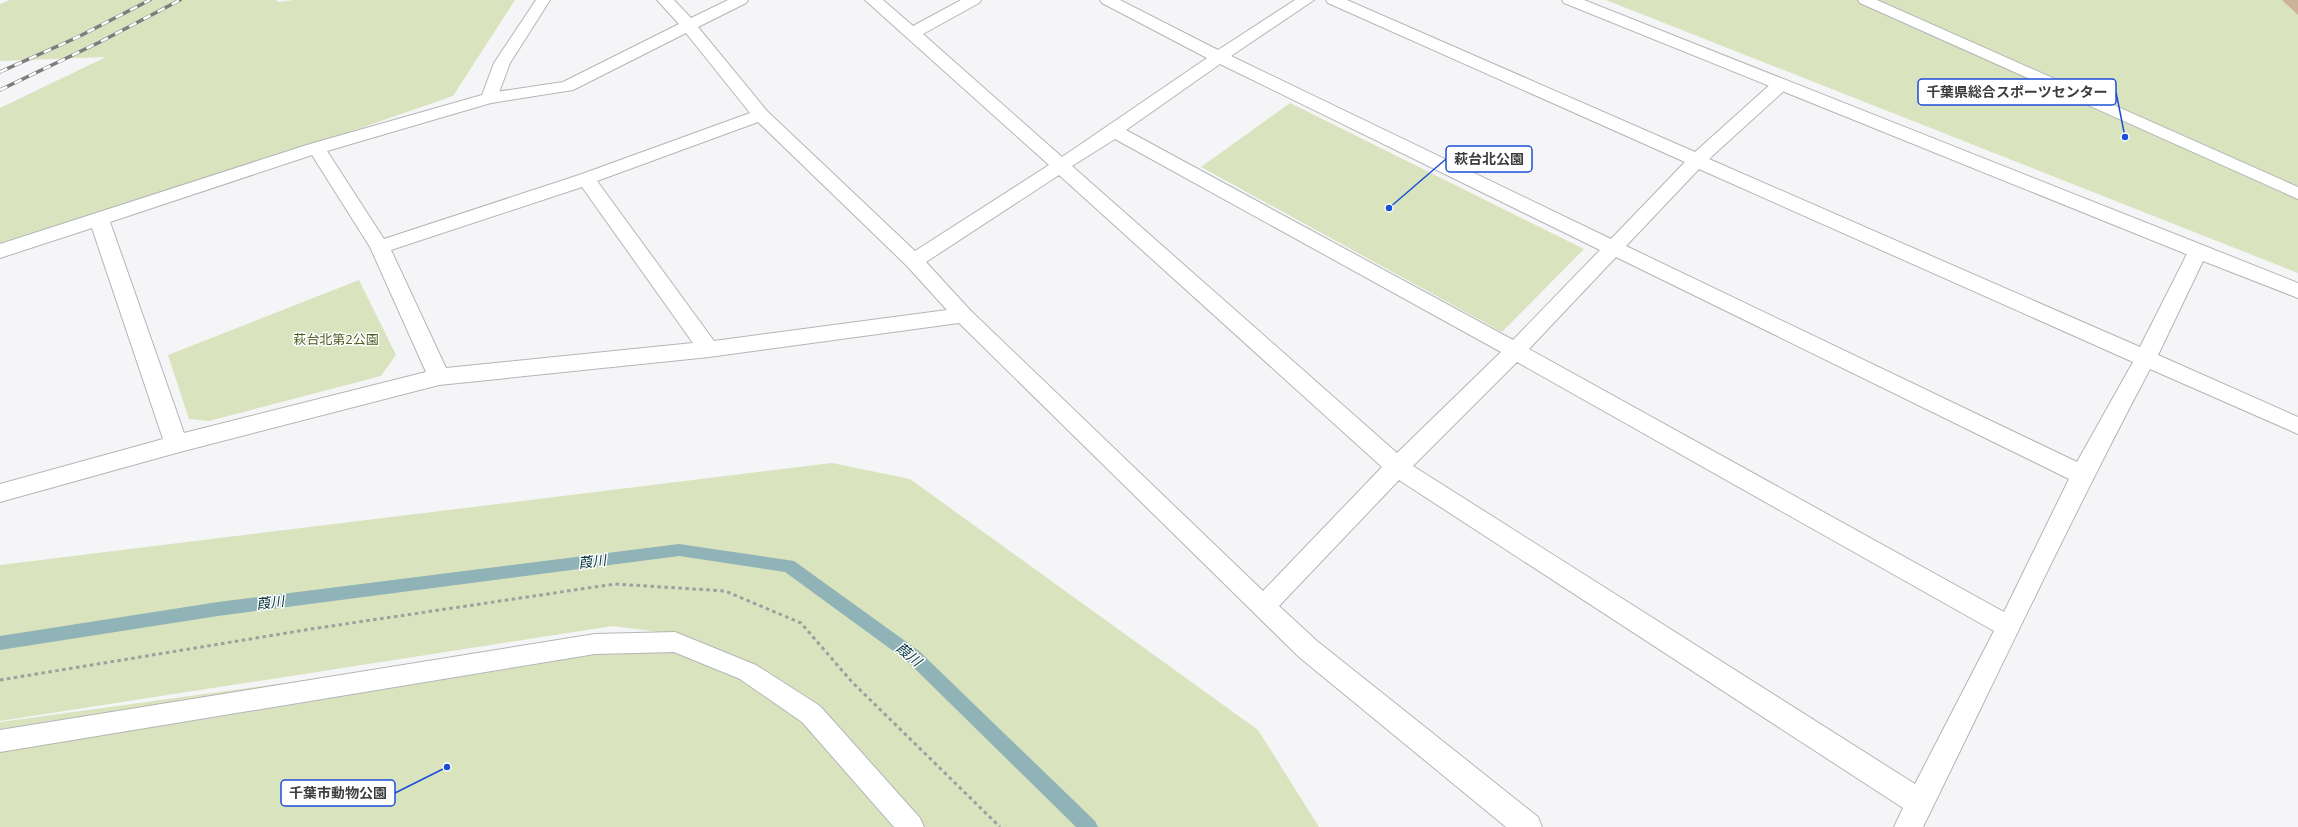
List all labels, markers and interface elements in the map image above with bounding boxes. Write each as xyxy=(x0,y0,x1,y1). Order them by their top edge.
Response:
callout: 千葉県総合スポーツセンター xyxy=(1918,79,2116,105)
text: 千葉県総合スポーツセンター xyxy=(1926,82,2108,101)
callout: 萩台北公園 xyxy=(1446,146,1532,172)
text: 萩台北公園 xyxy=(1454,149,1524,168)
park label: 萩台北第2公園 xyxy=(293,330,379,348)
water label: 葭川 xyxy=(577,550,609,572)
water label: 葭川 xyxy=(255,591,287,613)
water label: 葭川 xyxy=(892,638,927,671)
callout: 千葉市動物公園 xyxy=(281,780,395,806)
text: 千葉市動物公園 xyxy=(289,783,387,802)

